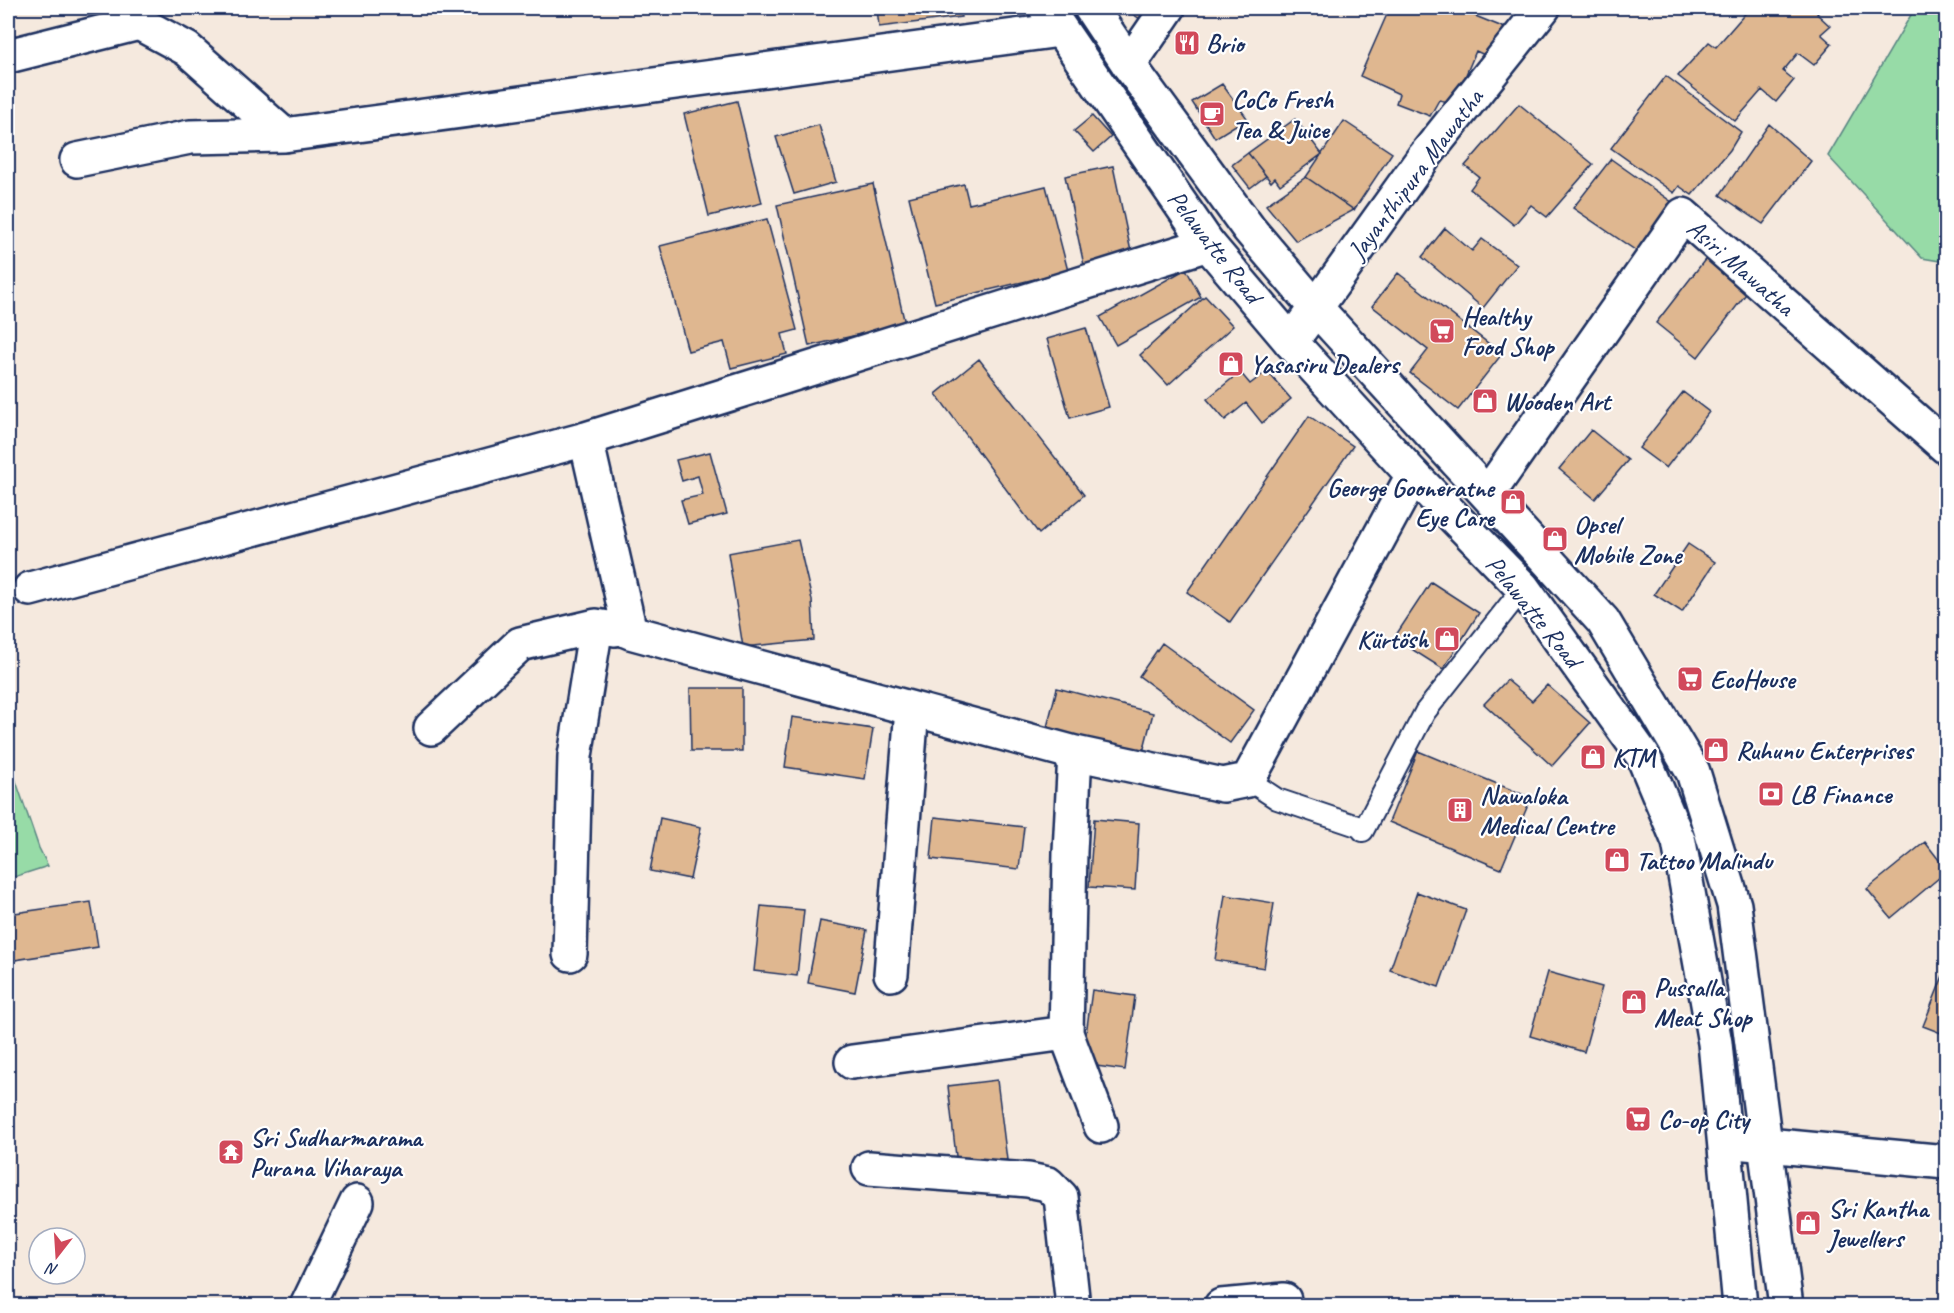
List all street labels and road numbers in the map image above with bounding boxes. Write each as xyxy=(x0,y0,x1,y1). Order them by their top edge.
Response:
street label: Jayanthipura Mawatha xyxy=(1339,81,1491,268)
street label: Pelawatte Road xyxy=(1160,183,1271,313)
street label: Asiri Mawatha xyxy=(1680,212,1803,324)
street label: Pelawatte Road xyxy=(1478,549,1591,677)

